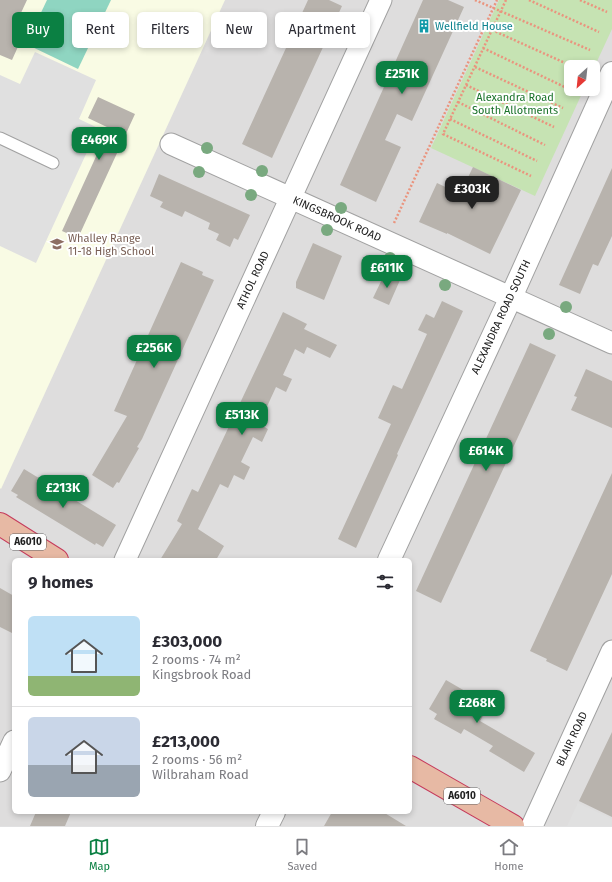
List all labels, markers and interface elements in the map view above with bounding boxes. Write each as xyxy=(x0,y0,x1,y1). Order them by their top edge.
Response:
chip: Buy xyxy=(12,12,64,48)
chip: Rent xyxy=(72,12,129,48)
chip: Filters xyxy=(137,12,203,48)
chip: New xyxy=(211,12,267,48)
chip: Apartment xyxy=(275,12,370,48)
building icon: Wellfield House xyxy=(416,18,432,34)
place label: Wellfield House xyxy=(435,20,513,33)
north arrow xyxy=(564,60,600,96)
map controls xyxy=(564,60,600,96)
pin: £251K xyxy=(374,61,430,95)
text: £251K xyxy=(385,66,419,81)
park label: Alexandra Road South Allotments xyxy=(472,91,558,117)
pin: £469K xyxy=(71,127,127,161)
text: £469K xyxy=(81,132,117,147)
pin: £303K xyxy=(444,176,500,210)
text: £303K xyxy=(454,181,490,196)
street label: KINGSBROOK ROAD xyxy=(291,194,383,244)
place label: Whalley Range 11-18 High School xyxy=(68,232,154,258)
school or university icon: Whalley Range 11-18 High School xyxy=(49,236,65,252)
street label: ATHOL ROAD xyxy=(234,249,272,311)
pin: £611K xyxy=(359,255,415,289)
street label: ALEXANDRA ROAD SOUTH xyxy=(469,258,533,376)
text: £611K xyxy=(370,260,404,275)
pin: £256K xyxy=(126,335,182,369)
text: £256K xyxy=(136,340,172,355)
pin: £513K xyxy=(214,402,270,436)
text: £513K xyxy=(225,407,259,422)
pin: £614K xyxy=(458,438,514,472)
text: £614K xyxy=(469,443,503,458)
pin: £213K xyxy=(35,475,91,509)
text: £213K xyxy=(46,480,80,495)
road number: A6010 xyxy=(10,534,46,550)
icon: filters xyxy=(374,571,396,593)
text: 9 homes xyxy=(28,572,93,593)
text: £303,000 xyxy=(152,631,222,652)
icon: home xyxy=(60,632,108,680)
text: 2 rooms · 74 m² xyxy=(152,652,241,667)
text: Kingsbrook Road xyxy=(152,667,251,682)
pin: £268K xyxy=(449,690,505,724)
text: £268K xyxy=(459,695,495,710)
street label: BLAIR ROAD xyxy=(554,710,590,768)
text: £213,000 xyxy=(152,731,220,752)
icon: home xyxy=(60,733,108,781)
text: 2 rooms · 56 m² xyxy=(152,752,242,767)
text: Wilbraham Road xyxy=(152,767,249,782)
road number: A6010 xyxy=(444,788,480,804)
tab: Map xyxy=(88,836,110,873)
tab: Saved xyxy=(287,836,317,873)
tab: Home xyxy=(494,836,524,873)

